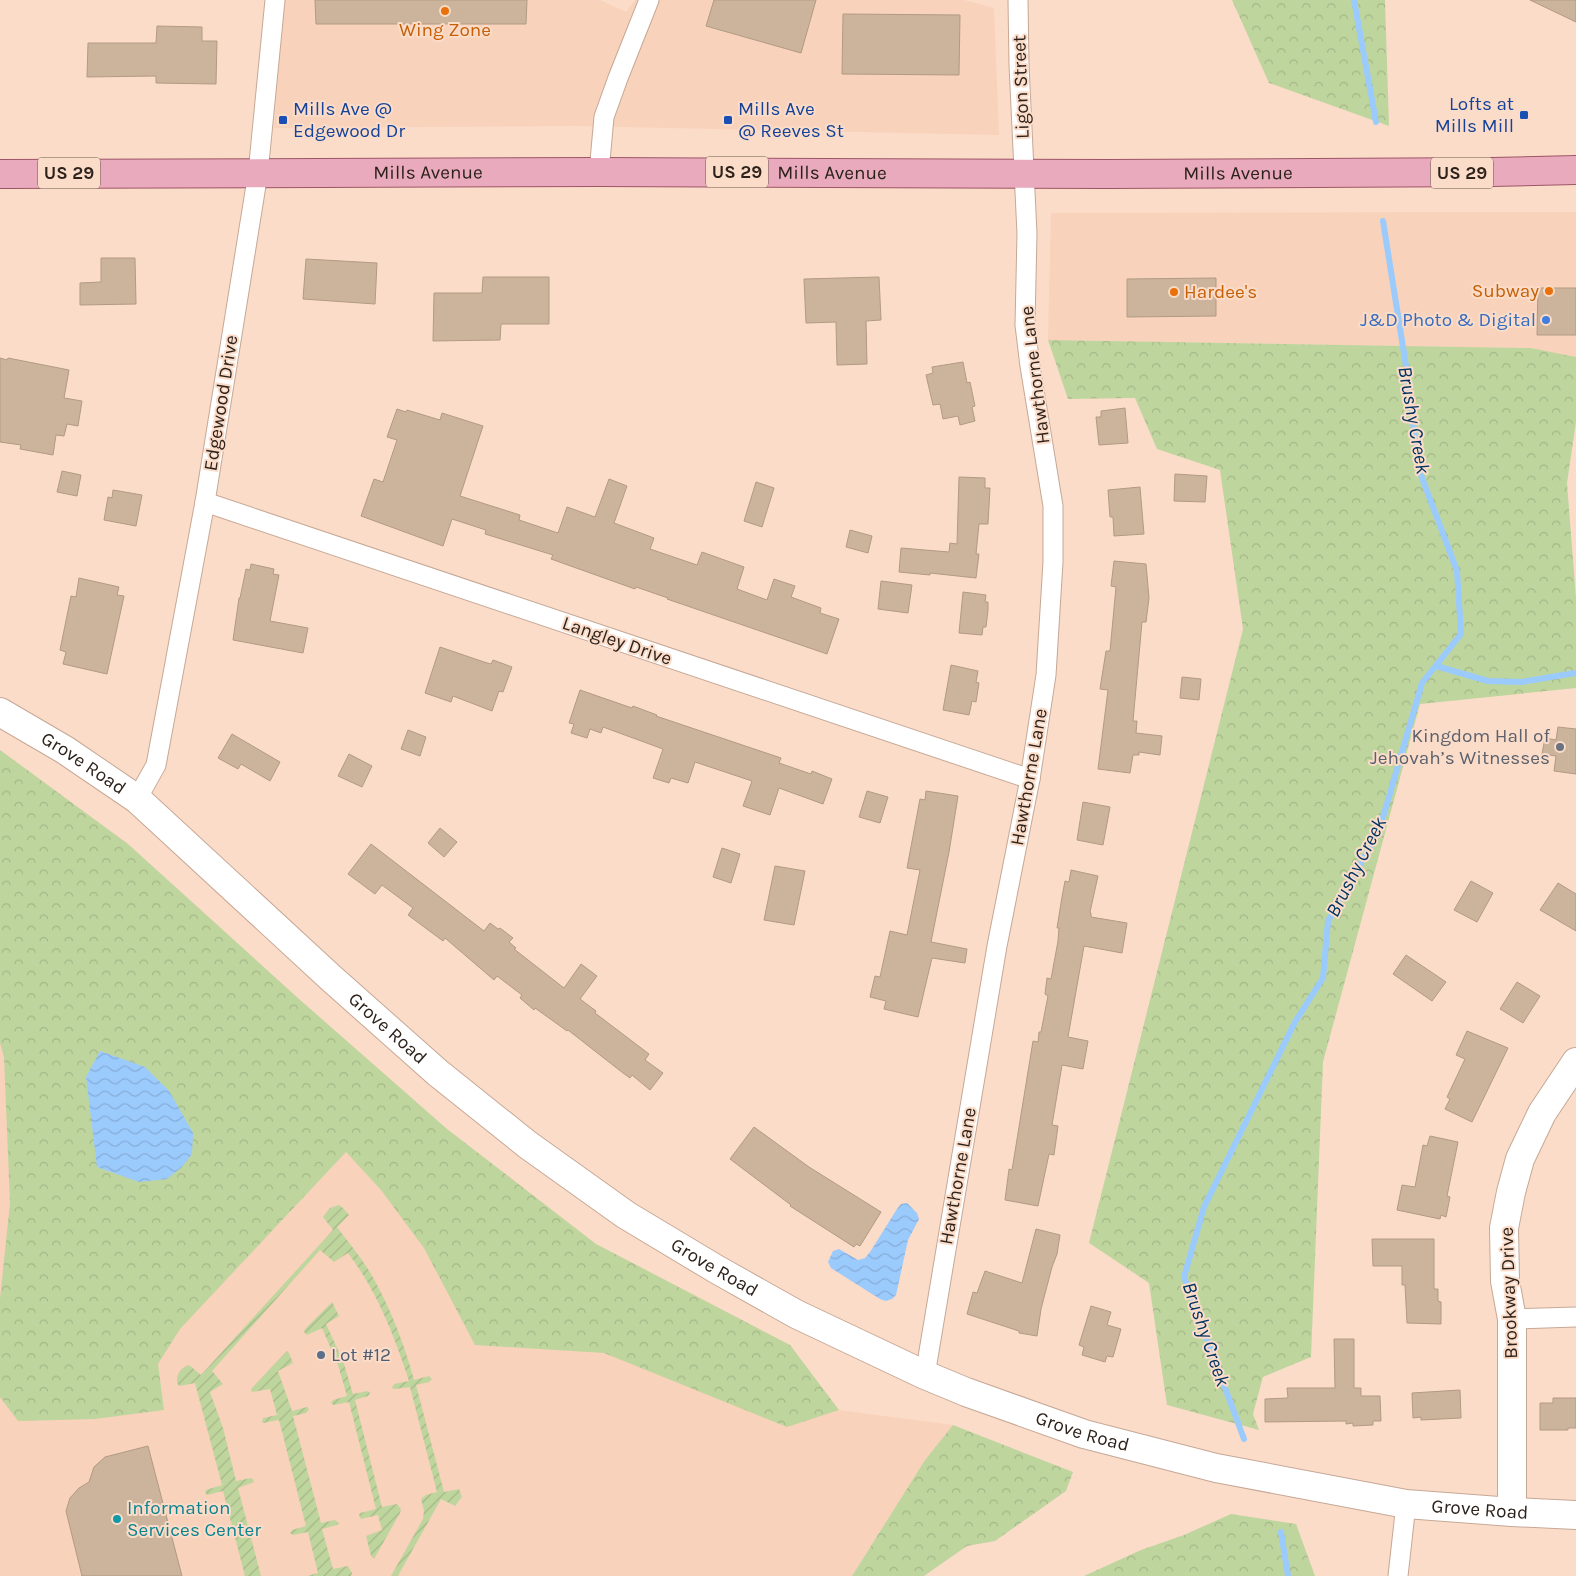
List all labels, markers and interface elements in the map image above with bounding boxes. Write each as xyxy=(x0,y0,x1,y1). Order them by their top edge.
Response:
marker: Wing Zone xyxy=(439,5,451,17)
place label: Wing Zone xyxy=(399,19,491,41)
street label: Ligon Street xyxy=(1008,35,1034,139)
place label: Lofts at Mills Mill xyxy=(1435,93,1514,137)
place label: Mills Ave @ Edgewood Dr xyxy=(293,98,405,142)
place label: Mills Ave @ Reeves St xyxy=(738,98,844,142)
marker: Lofts at Mills Mill xyxy=(1518,109,1530,121)
marker: Mills Ave @ Edgewood Dr xyxy=(277,114,289,126)
marker: Mills Ave @ Reeves St xyxy=(722,114,734,126)
road number: US 29 xyxy=(706,156,768,188)
road number: US 29 xyxy=(38,158,100,188)
road number: US 29 xyxy=(1431,158,1493,188)
street label: Mills Avenue xyxy=(373,161,483,184)
street label: Mills Avenue xyxy=(777,162,887,184)
street label: Mills Avenue xyxy=(1183,162,1293,185)
place label: Subway xyxy=(1472,280,1539,302)
place label: Hardee's xyxy=(1184,281,1257,303)
marker: Subway xyxy=(1543,285,1555,297)
marker: Hardee's xyxy=(1168,286,1180,298)
street label: Hawthorne Lane xyxy=(1016,305,1054,445)
place label: J&D Photo & Digital xyxy=(1360,309,1536,331)
marker: J&D Photo & Digital xyxy=(1540,314,1552,326)
street label: Edgewood Drive xyxy=(199,334,243,472)
water label: Brushy Creek xyxy=(1393,364,1435,476)
street label: Langley Drive xyxy=(559,612,675,670)
street label: Hawthorne Lane xyxy=(1006,707,1052,847)
place label: Kingdom Hall of Jehovah’s Witnesses xyxy=(1370,725,1550,769)
street label: Grove Road xyxy=(37,727,130,799)
marker: Kingdom Hall of Jehovah’s Witnesses xyxy=(1554,741,1566,753)
water label: Brushy Creek xyxy=(1321,813,1391,921)
street label: Grove Road xyxy=(344,988,431,1069)
street label: Hawthorne Lane xyxy=(935,1106,981,1246)
street label: Brookway Drive xyxy=(1496,1227,1522,1359)
street label: Grove Road xyxy=(667,1234,762,1301)
water label: Brushy Creek xyxy=(1177,1279,1235,1390)
place label: Lot #12 xyxy=(331,1344,391,1366)
marker: Lot #12 xyxy=(315,1349,327,1361)
street label: Grove Road xyxy=(1032,1407,1132,1456)
street label: Grove Road xyxy=(1431,1495,1529,1524)
place label: Information Services Center xyxy=(127,1497,261,1541)
marker: Information Services Center xyxy=(111,1513,123,1525)

